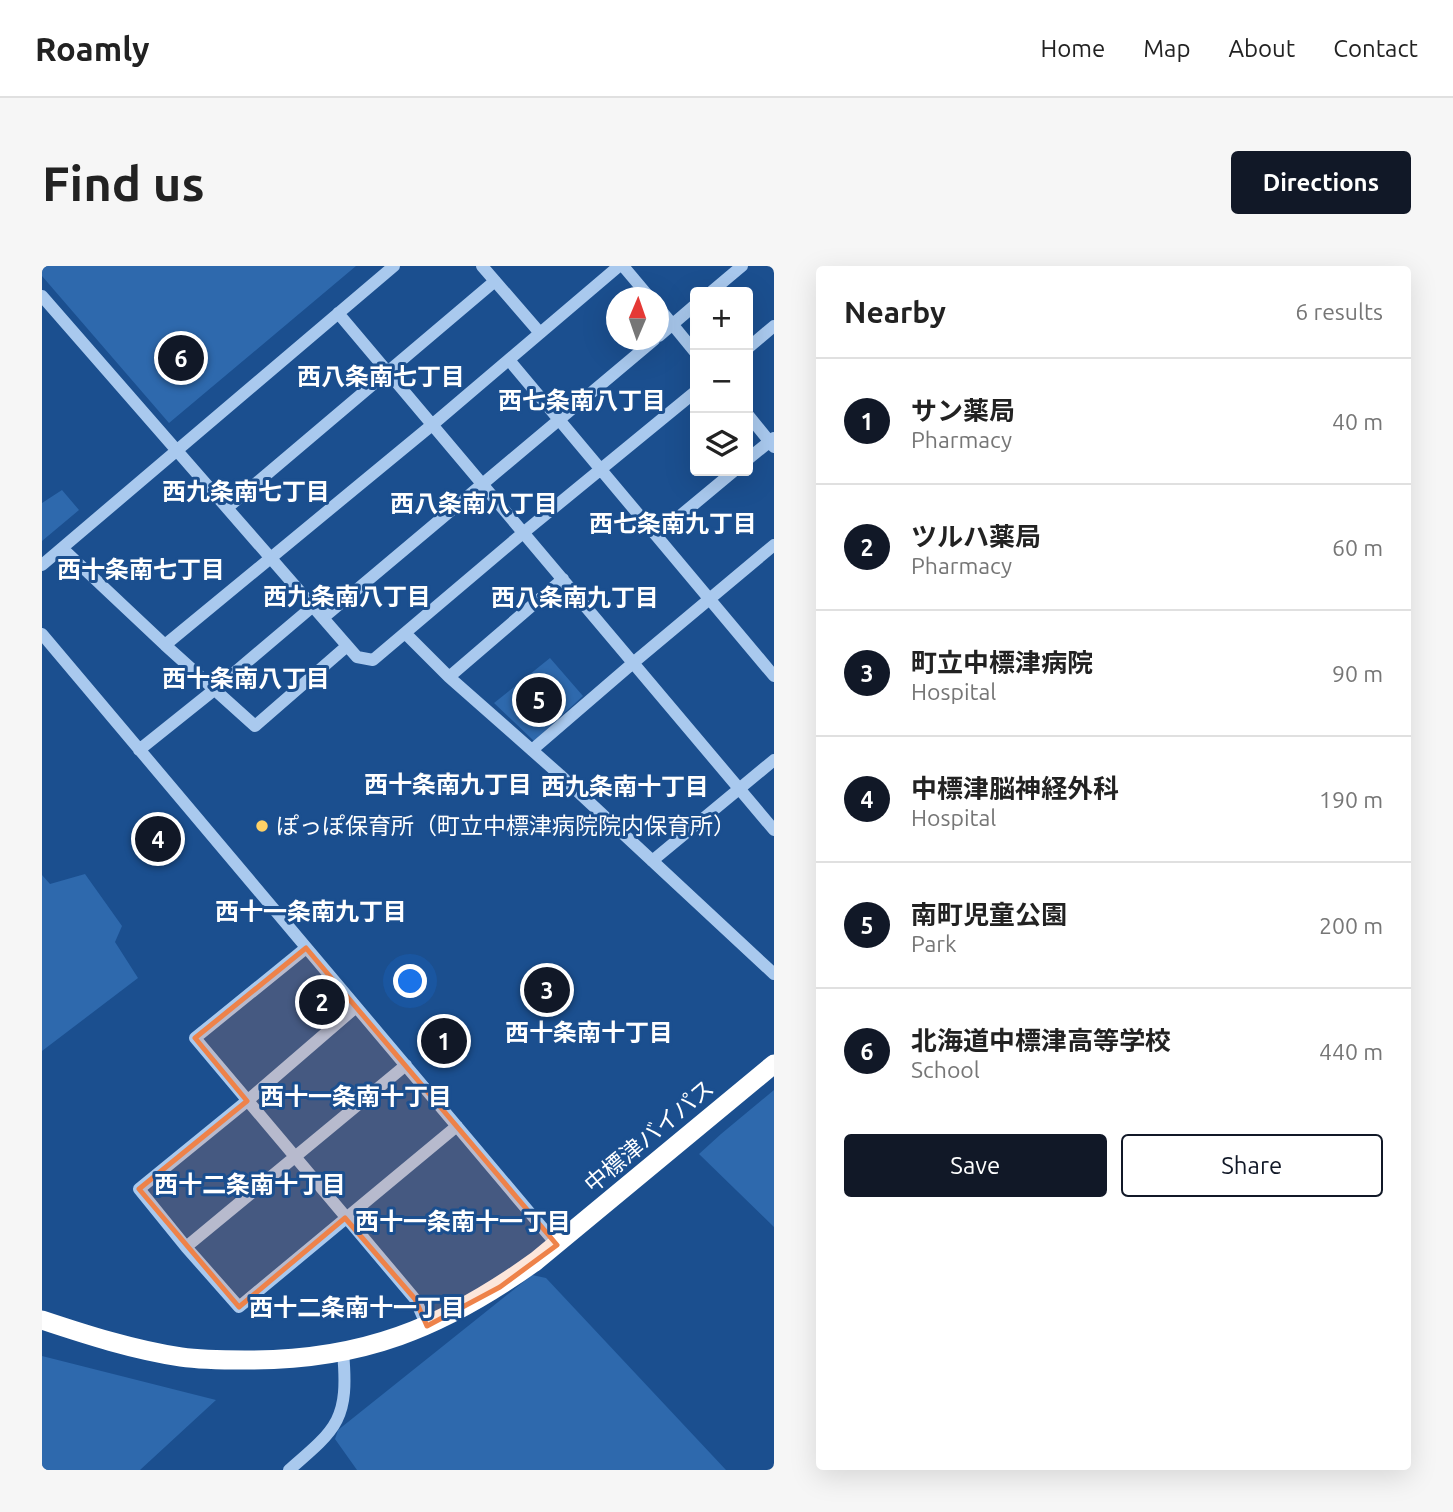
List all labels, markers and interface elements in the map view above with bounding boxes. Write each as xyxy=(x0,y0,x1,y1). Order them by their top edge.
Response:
text: Roamly xyxy=(35,30,149,67)
text: Home xyxy=(1040,35,1105,62)
text: Map xyxy=(1143,35,1190,62)
text: About xyxy=(1228,35,1295,62)
text: Contact xyxy=(1333,35,1418,62)
button: Directions xyxy=(1231,151,1411,214)
text: Find us xyxy=(42,155,205,210)
north arrow xyxy=(606,287,669,350)
map controls xyxy=(690,287,753,476)
button: + xyxy=(690,287,753,350)
text: Nearby xyxy=(844,295,946,329)
text: 6 results xyxy=(1295,299,1383,324)
pin: 6 xyxy=(158,332,204,384)
button: − xyxy=(690,350,753,413)
district label: 西八条南七丁目 xyxy=(297,363,465,390)
district label: 西七条南八丁目 xyxy=(498,387,666,414)
text: サン薬局 xyxy=(911,396,1015,425)
text: 1 xyxy=(861,409,873,434)
text: 40 m xyxy=(1332,409,1383,434)
button: layers xyxy=(690,413,753,476)
text: Pharmacy xyxy=(911,427,1012,452)
district label: 西九条南七丁目 xyxy=(162,478,330,505)
district label: 西八条南八丁目 xyxy=(390,490,558,517)
district label: 西七条南九丁目 xyxy=(589,510,757,537)
text: ツルハ薬局 xyxy=(911,522,1041,551)
text: 2 xyxy=(861,535,873,560)
text: 60 m xyxy=(1332,535,1383,560)
text: Pharmacy xyxy=(911,553,1012,578)
district label: 西十条南七丁目 xyxy=(57,556,225,583)
district label: 西九条南八丁目 xyxy=(263,583,431,610)
district label: 西八条南九丁目 xyxy=(491,584,659,611)
text: 町立中標津病院 xyxy=(911,648,1093,677)
text: 3 xyxy=(861,661,873,686)
text: 90 m xyxy=(1332,661,1383,686)
district label: 西十条南八丁目 xyxy=(162,665,330,692)
pin: 5 xyxy=(516,674,562,726)
text: Hospital xyxy=(911,679,996,704)
district label: 西十条南九丁目 xyxy=(364,771,532,798)
district label: 西九条南十丁目 xyxy=(541,773,709,800)
text: 中標津脳神経外科 xyxy=(911,774,1119,803)
text: 4 xyxy=(861,787,873,812)
text: 190 m xyxy=(1319,787,1383,812)
text: Hospital xyxy=(911,805,996,830)
pin: 4 xyxy=(135,813,181,865)
place label: ぽっぽ保育所（町立中標津病院院内保育所） xyxy=(276,813,736,838)
marker: ぽっぽ保育所（町立中標津病院院内保育所） xyxy=(254,818,270,834)
district label: 西十一条南九丁目 xyxy=(215,898,407,925)
text: 南町児童公園 xyxy=(911,900,1067,929)
text: 5 xyxy=(861,913,873,938)
text: 200 m xyxy=(1319,913,1383,938)
text: Park xyxy=(911,931,957,956)
your location xyxy=(393,964,427,998)
pin: 3 xyxy=(524,964,570,1016)
pin: 2 xyxy=(299,976,345,1028)
pin: 1 xyxy=(421,1015,467,1067)
district label: 西十条南十丁目 xyxy=(505,1019,673,1046)
text: 北海道中標津高等学校 xyxy=(911,1026,1171,1055)
text: 6 xyxy=(861,1039,873,1064)
text: 440 m xyxy=(1319,1039,1383,1064)
text: School xyxy=(911,1057,980,1082)
street label: 中標津バイパス xyxy=(579,1074,718,1197)
district label: 西十一条南十丁目 xyxy=(260,1083,452,1110)
button: Save xyxy=(844,1134,1107,1197)
button: Share xyxy=(1121,1134,1383,1197)
district label: 西十二条南十丁目 xyxy=(154,1171,346,1198)
district label: 西十一条南十一丁目 xyxy=(355,1208,571,1235)
district label: 西十二条南十一丁目 xyxy=(249,1294,465,1321)

